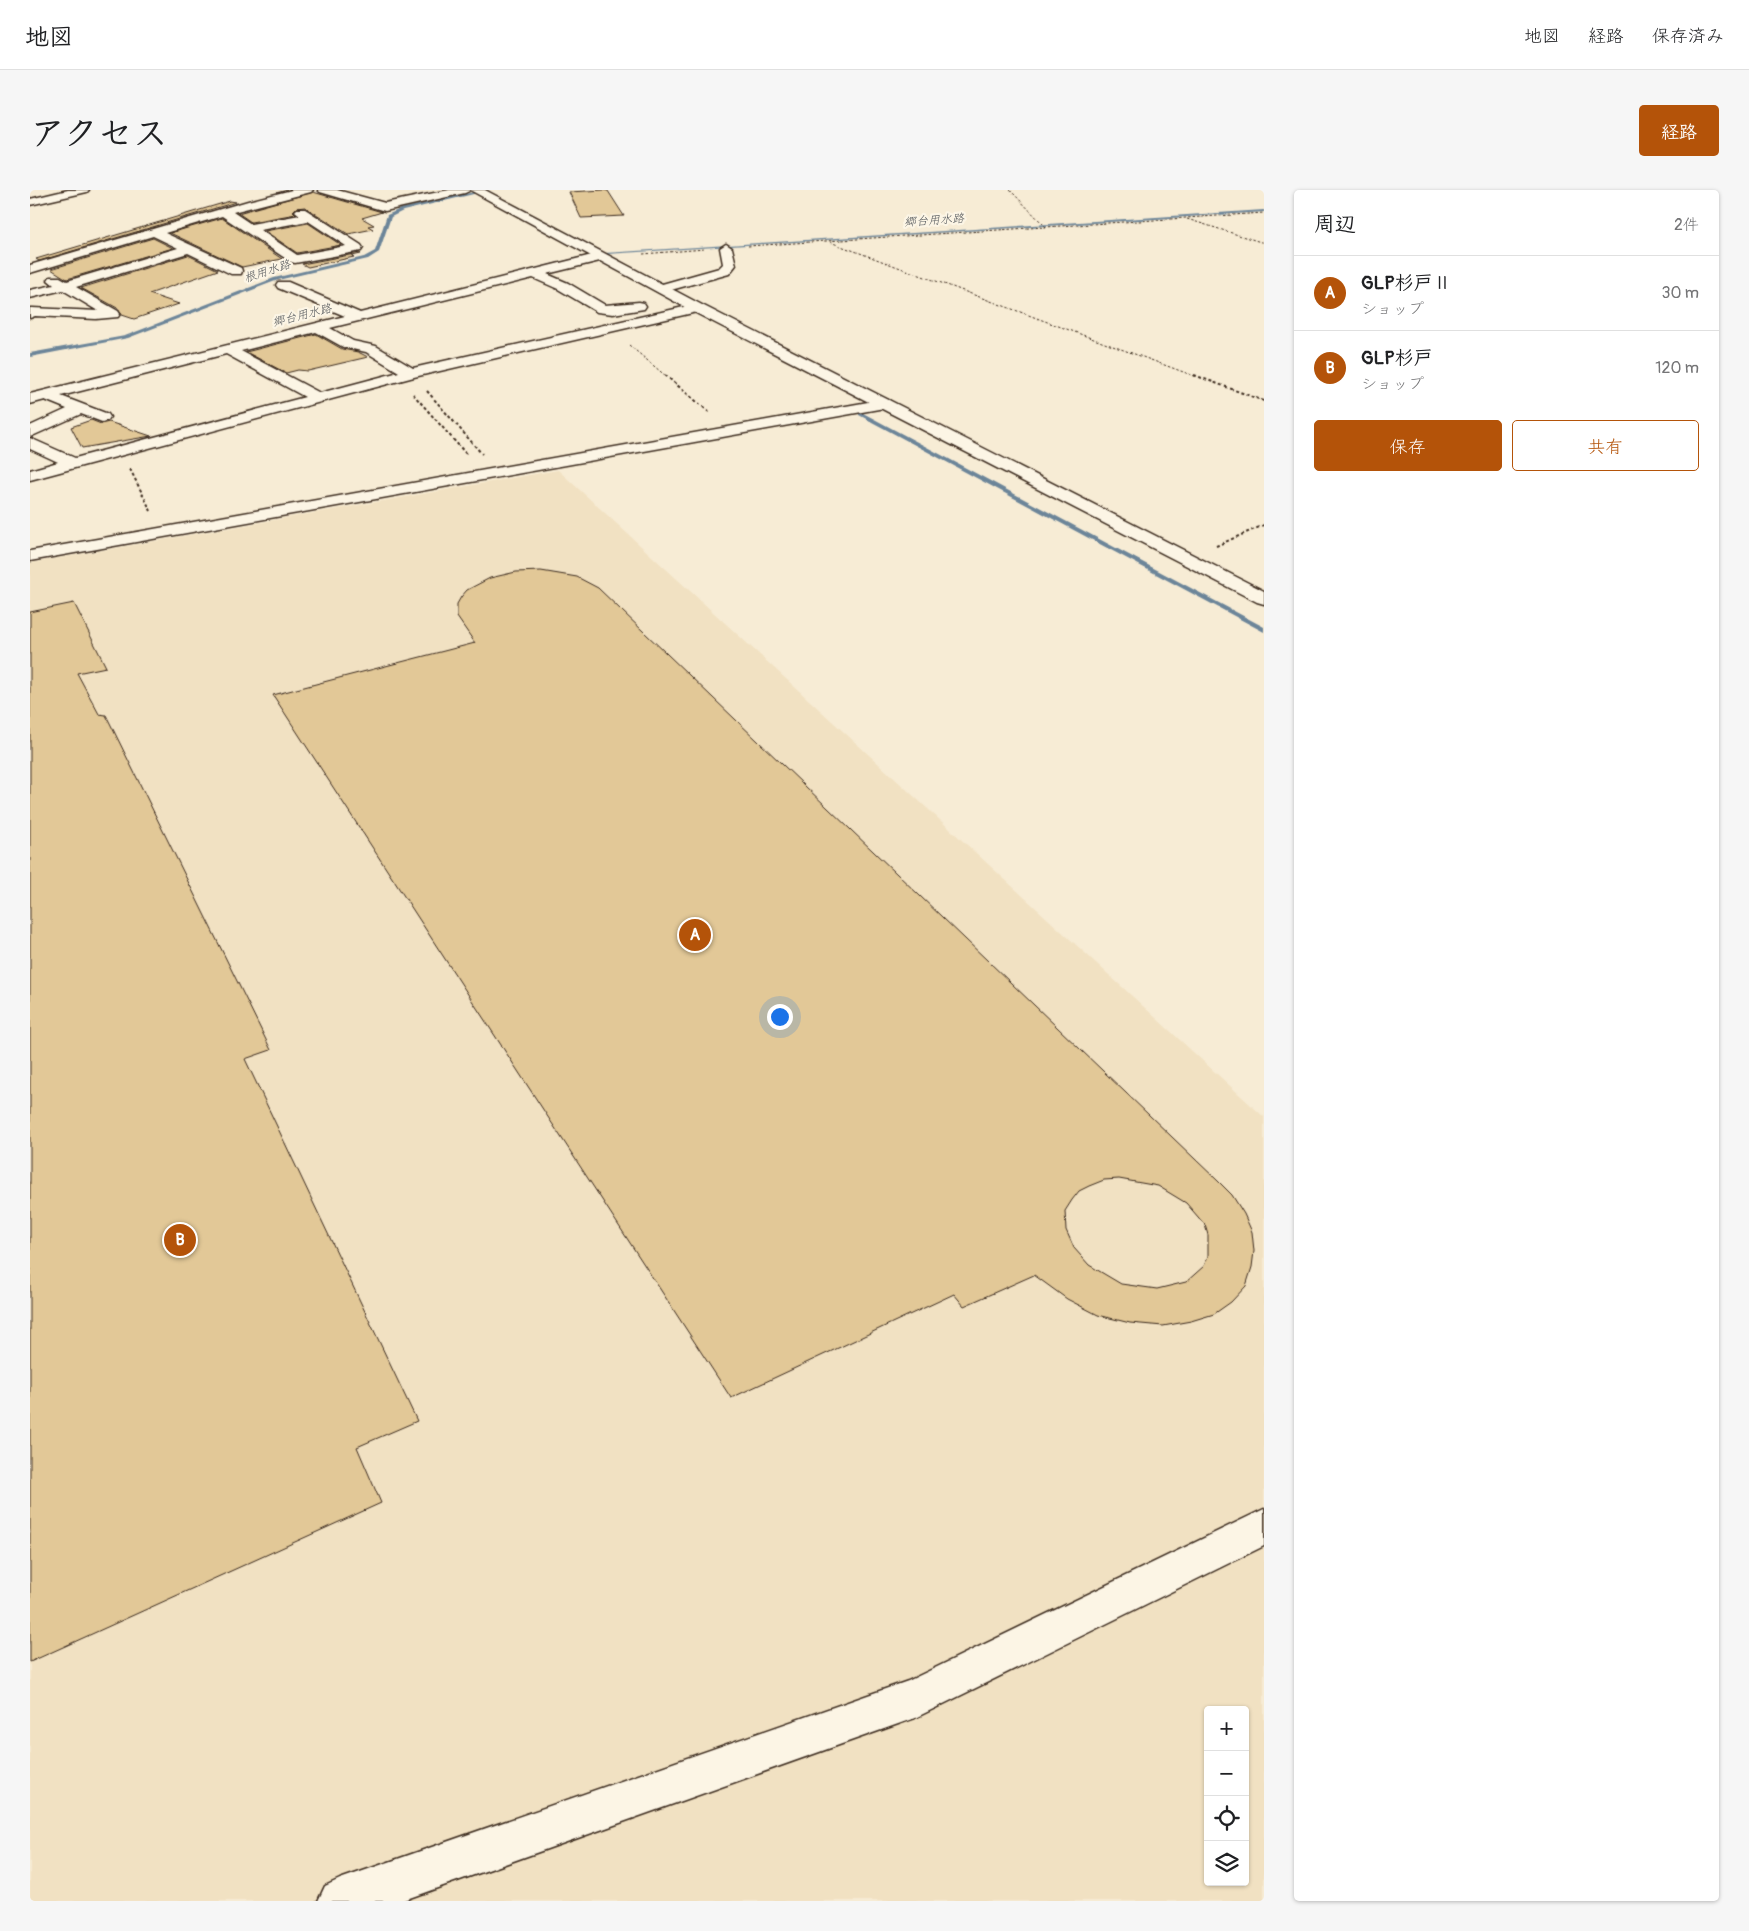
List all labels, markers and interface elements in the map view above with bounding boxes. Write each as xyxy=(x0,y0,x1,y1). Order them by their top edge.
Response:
text: 地図 xyxy=(25,23,73,52)
text: 地図 xyxy=(1524,25,1560,48)
text: 経路 xyxy=(1588,25,1624,48)
text: 保存済み xyxy=(1652,25,1724,48)
button: 経路 xyxy=(1639,105,1719,156)
text: アクセス xyxy=(30,112,168,156)
water label: 郷台用水路 xyxy=(904,211,965,230)
text: 周辺 xyxy=(1314,211,1356,238)
text: 2件 xyxy=(1674,215,1699,235)
water label: 根用水路 xyxy=(242,257,293,286)
text: GLP杉戸Ⅱ xyxy=(1361,271,1452,295)
text: A xyxy=(1325,283,1335,303)
text: 30 m xyxy=(1661,283,1699,303)
text: ショップ xyxy=(1361,299,1424,319)
water label: 郷台用水路 xyxy=(271,301,334,330)
text: GLP杉戸 xyxy=(1361,346,1433,370)
text: B xyxy=(1325,358,1335,378)
text: 120 m xyxy=(1655,358,1699,378)
text: ショップ xyxy=(1361,374,1424,394)
button: 保存 xyxy=(1314,420,1502,471)
button: 共有 xyxy=(1512,420,1699,471)
pin: A xyxy=(679,916,711,954)
your location xyxy=(767,1004,793,1030)
pin: B xyxy=(164,1221,196,1259)
map controls xyxy=(1204,1706,1249,1886)
button: + xyxy=(1204,1706,1249,1751)
button: − xyxy=(1204,1751,1249,1796)
button: locate xyxy=(1204,1796,1249,1841)
button: layers xyxy=(1204,1841,1249,1886)

